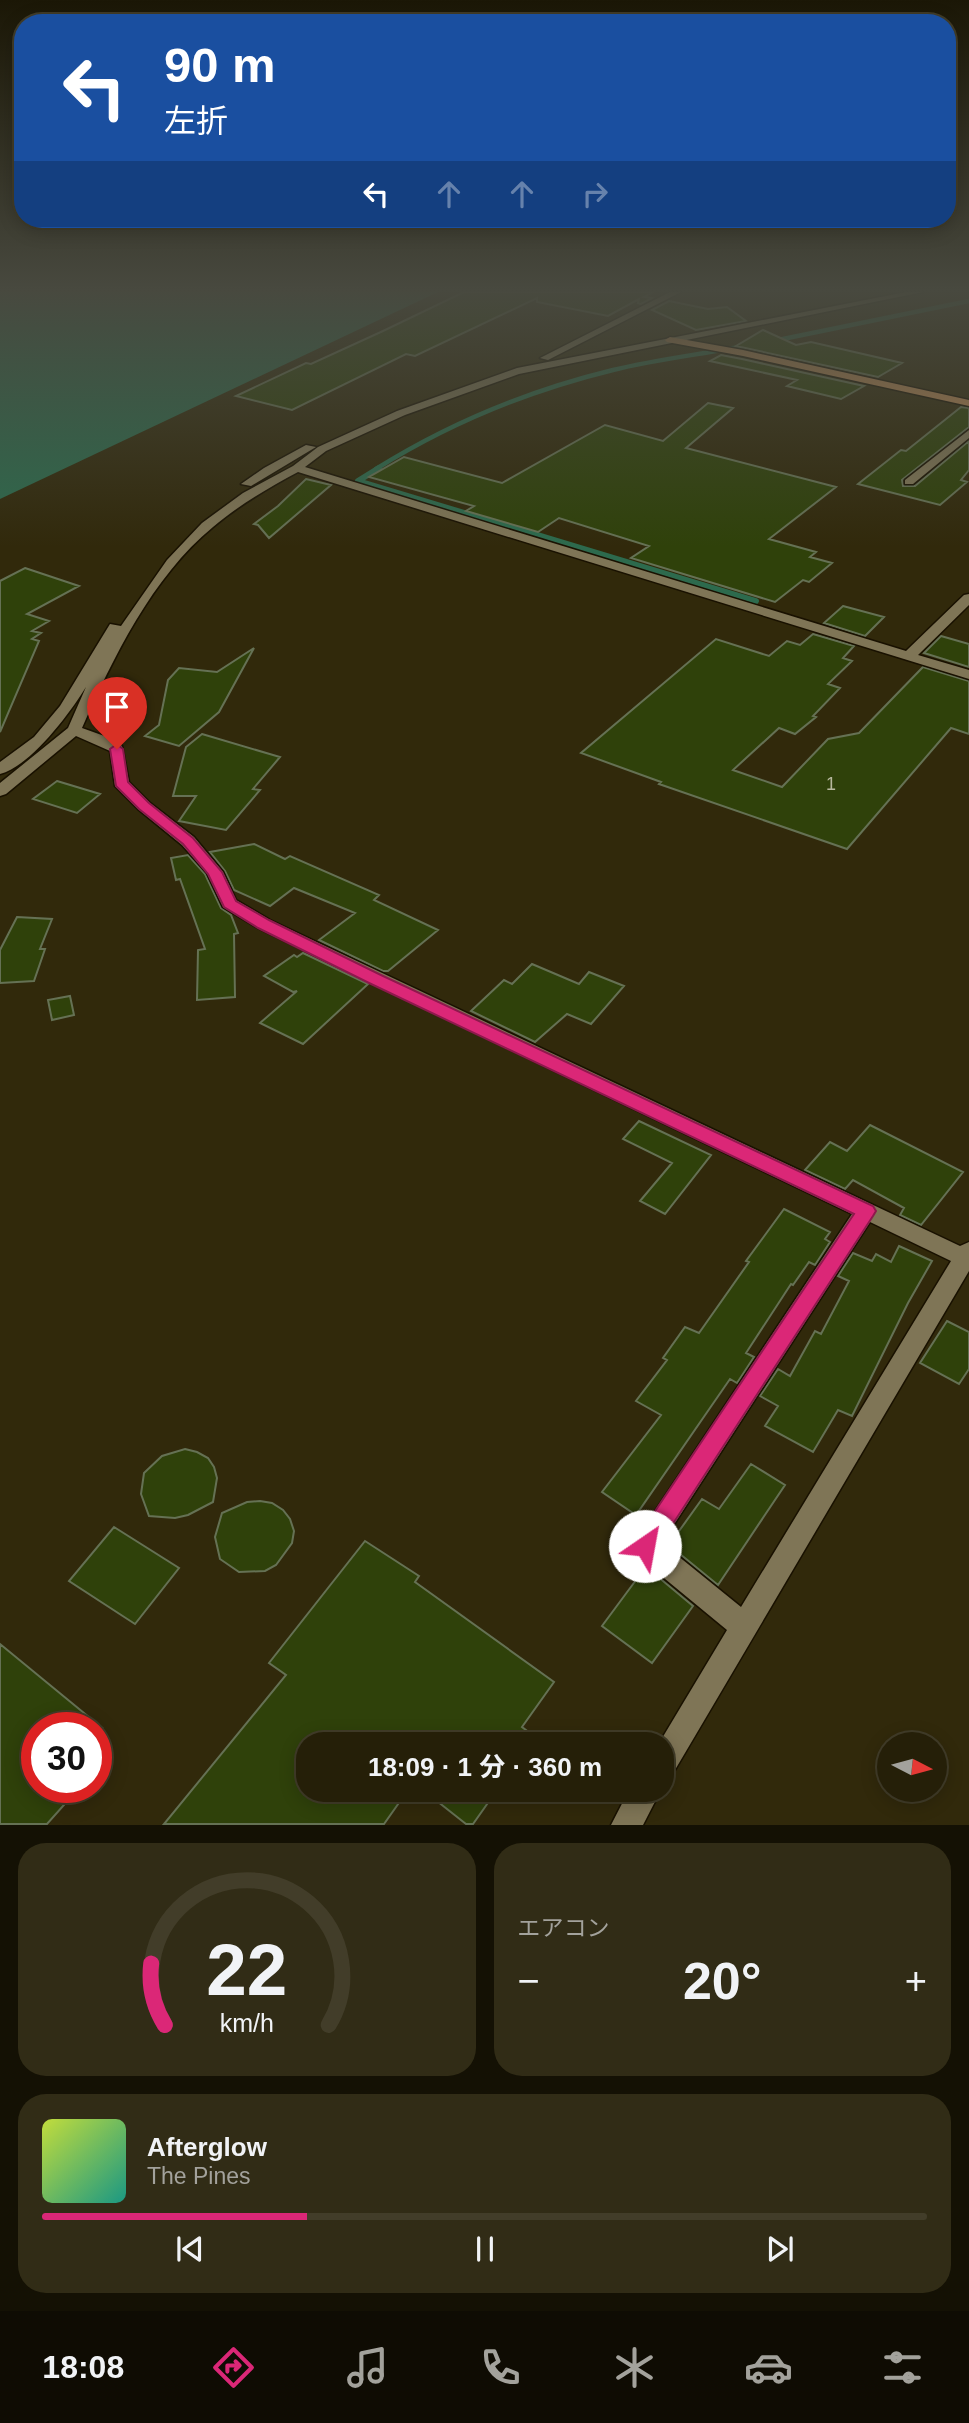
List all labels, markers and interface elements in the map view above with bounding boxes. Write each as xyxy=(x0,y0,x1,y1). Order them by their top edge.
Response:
text: 90 m xyxy=(164,38,276,92)
icon: left xyxy=(49,42,140,133)
text: 左折 xyxy=(164,103,228,139)
icon: left xyxy=(357,175,395,213)
icon: ahead xyxy=(430,175,468,213)
icon: ahead xyxy=(503,175,541,213)
icon: right xyxy=(576,175,614,213)
pin xyxy=(87,677,147,749)
icon: arrive xyxy=(98,688,136,726)
house number: 1 xyxy=(826,774,836,794)
position arrow xyxy=(608,1509,682,1583)
speed limit sign: 30 xyxy=(21,1712,112,1803)
north arrow xyxy=(877,1732,947,1802)
map controls xyxy=(877,1732,947,1802)
text: 18:09 · 1 分 · 360 m xyxy=(368,1752,602,1782)
text: エアコン xyxy=(518,1915,610,1941)
text: 22 xyxy=(206,1930,287,2011)
text: 20° xyxy=(683,1952,762,2010)
text: − xyxy=(518,1960,540,2002)
text: + xyxy=(905,1960,927,2002)
text: km/h xyxy=(220,2009,274,2037)
text: Afterglow xyxy=(147,2132,267,2162)
text: The Pines xyxy=(147,2163,251,2189)
icon: previous xyxy=(171,2230,209,2268)
icon: pause xyxy=(466,2230,504,2268)
icon: next xyxy=(761,2230,799,2268)
icon: directions xyxy=(209,2343,258,2392)
icon: music xyxy=(343,2343,392,2392)
icon: phone xyxy=(476,2343,525,2392)
icon: climate xyxy=(610,2343,659,2392)
icon: car xyxy=(744,2343,793,2392)
icon: filters xyxy=(878,2343,927,2392)
text: 18:08 xyxy=(42,2349,124,2385)

